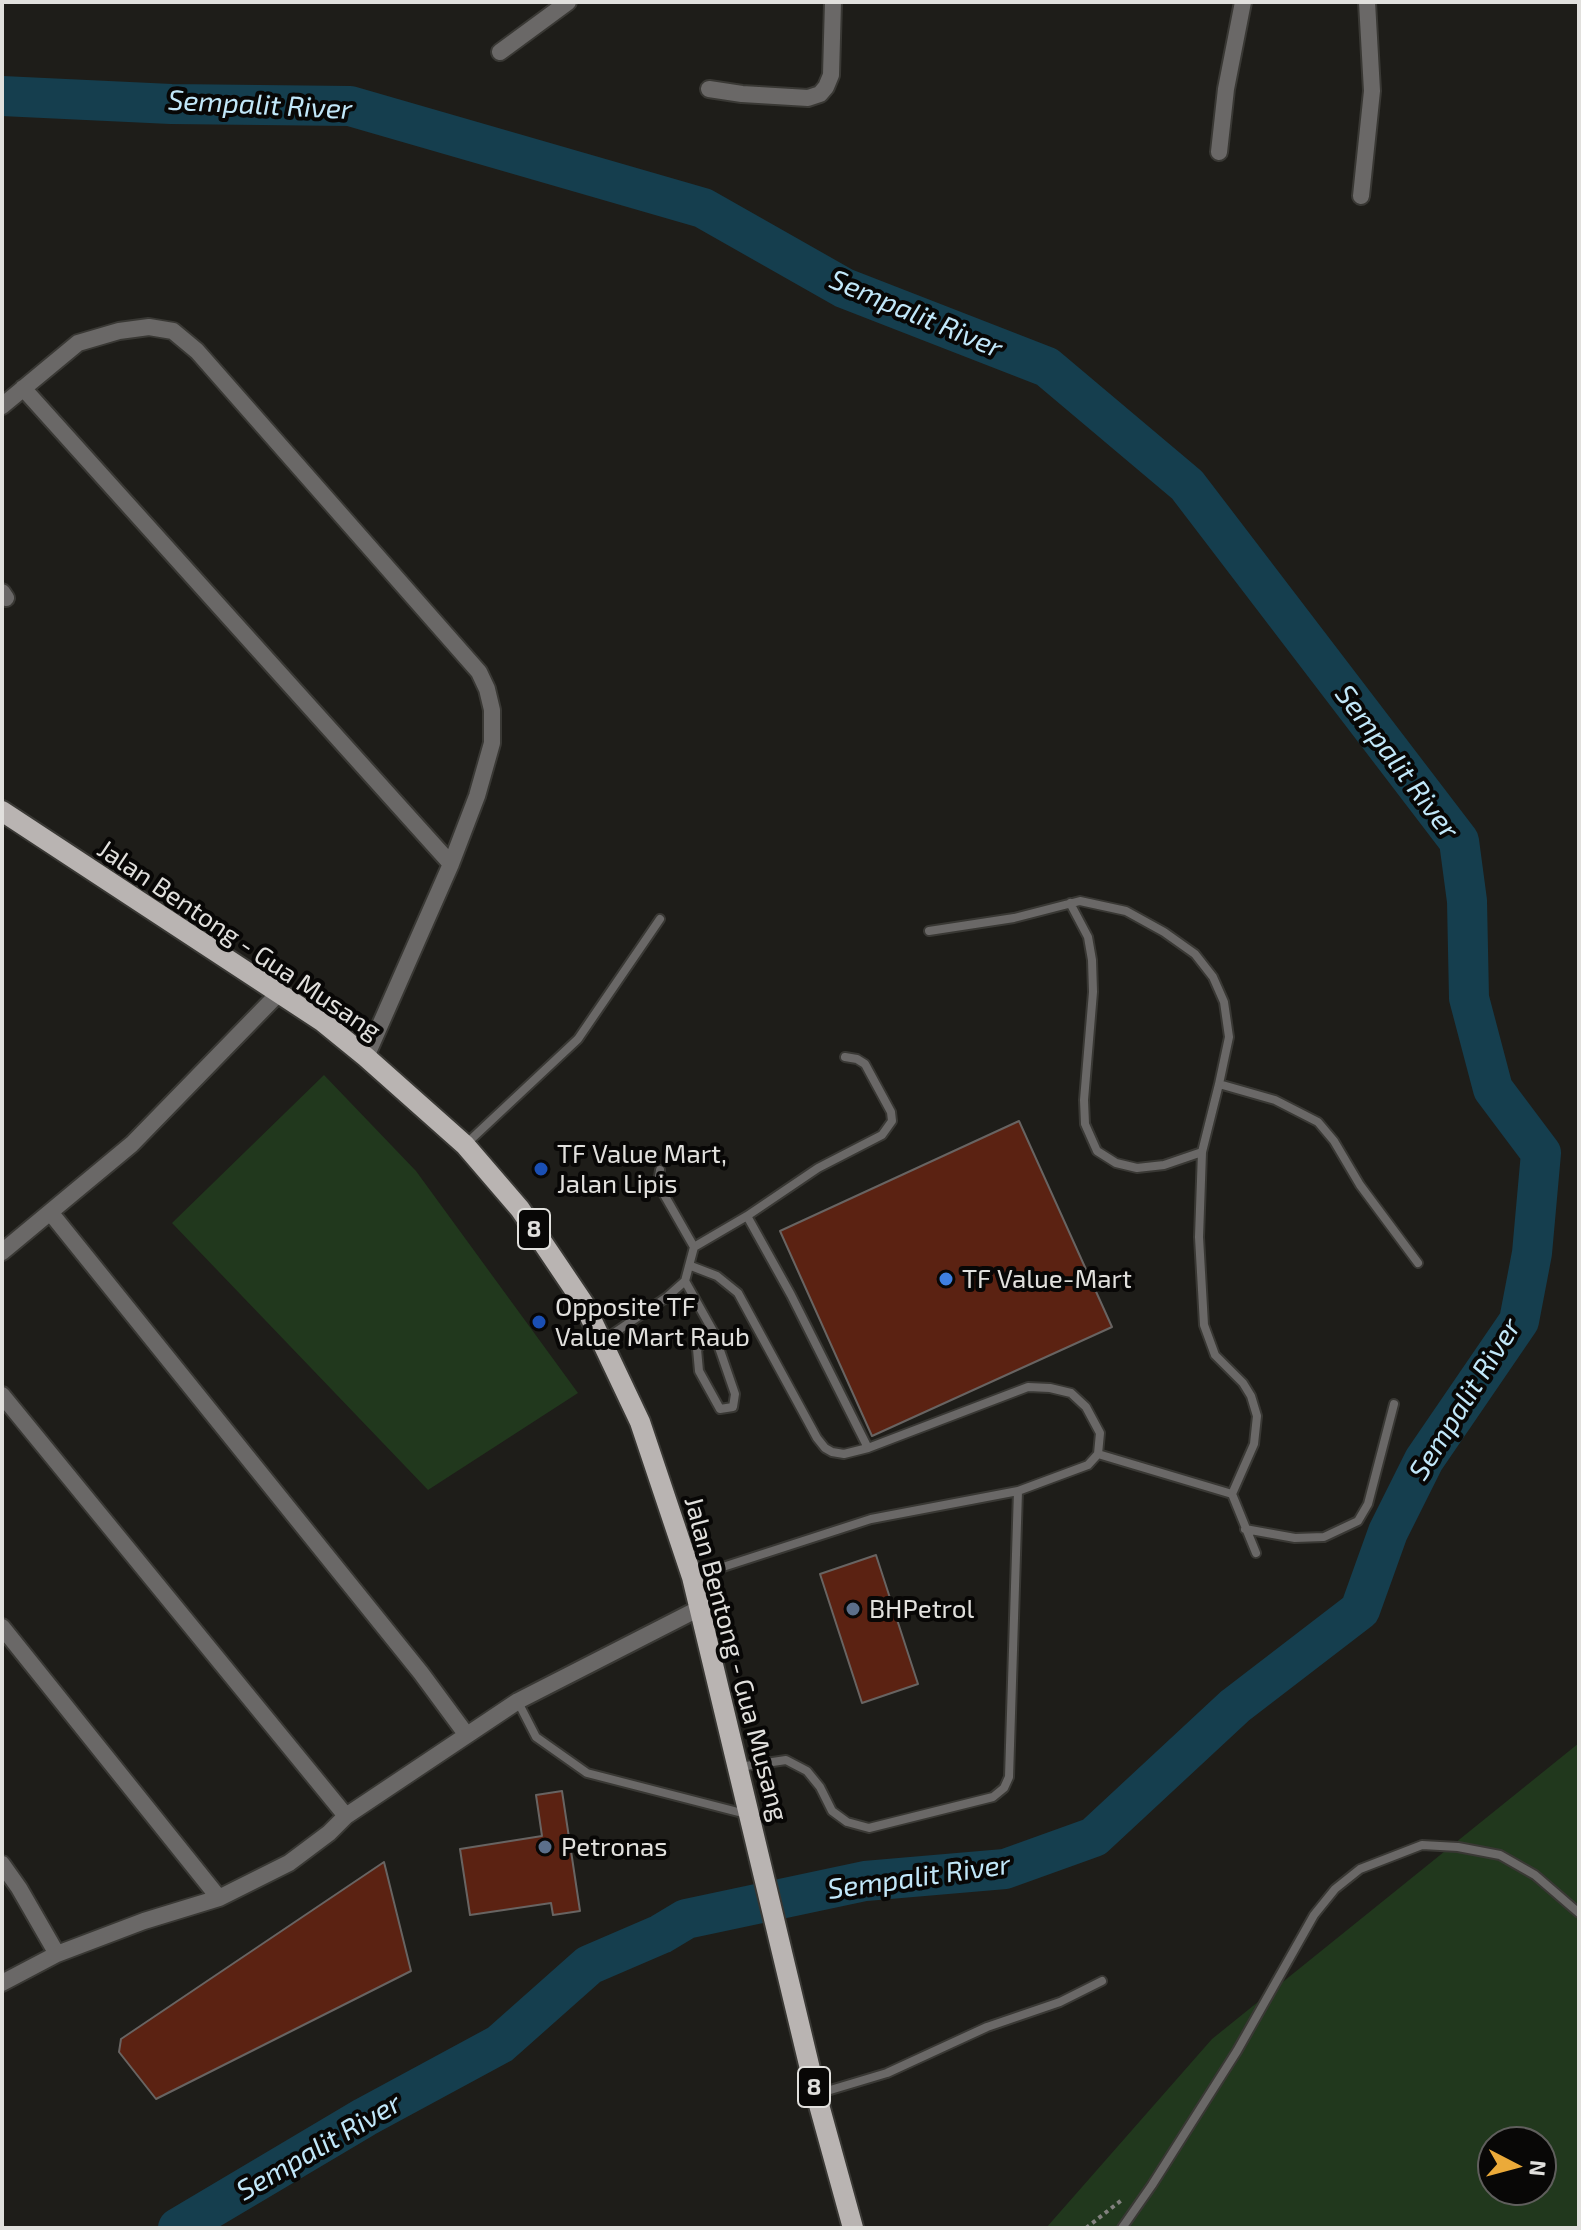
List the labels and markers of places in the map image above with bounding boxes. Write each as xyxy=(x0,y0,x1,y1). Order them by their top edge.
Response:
place label: TF Value Mart, Jalan Lipis xyxy=(557,1138,727,1200)
marker: TF Value Mart, Jalan Lipis xyxy=(532,1160,550,1178)
place label: TF Value-Mart xyxy=(962,1263,1132,1295)
marker: TF Value-Mart xyxy=(937,1270,955,1288)
place label: Opposite TF Value Mart Raub xyxy=(555,1291,750,1352)
marker: Opposite TF Value Mart Raub xyxy=(530,1313,548,1331)
place label: BHPetrol xyxy=(869,1593,974,1625)
marker: BHPetrol xyxy=(844,1600,862,1618)
place label: Petronas xyxy=(561,1831,667,1863)
marker: Petronas xyxy=(536,1838,554,1856)

